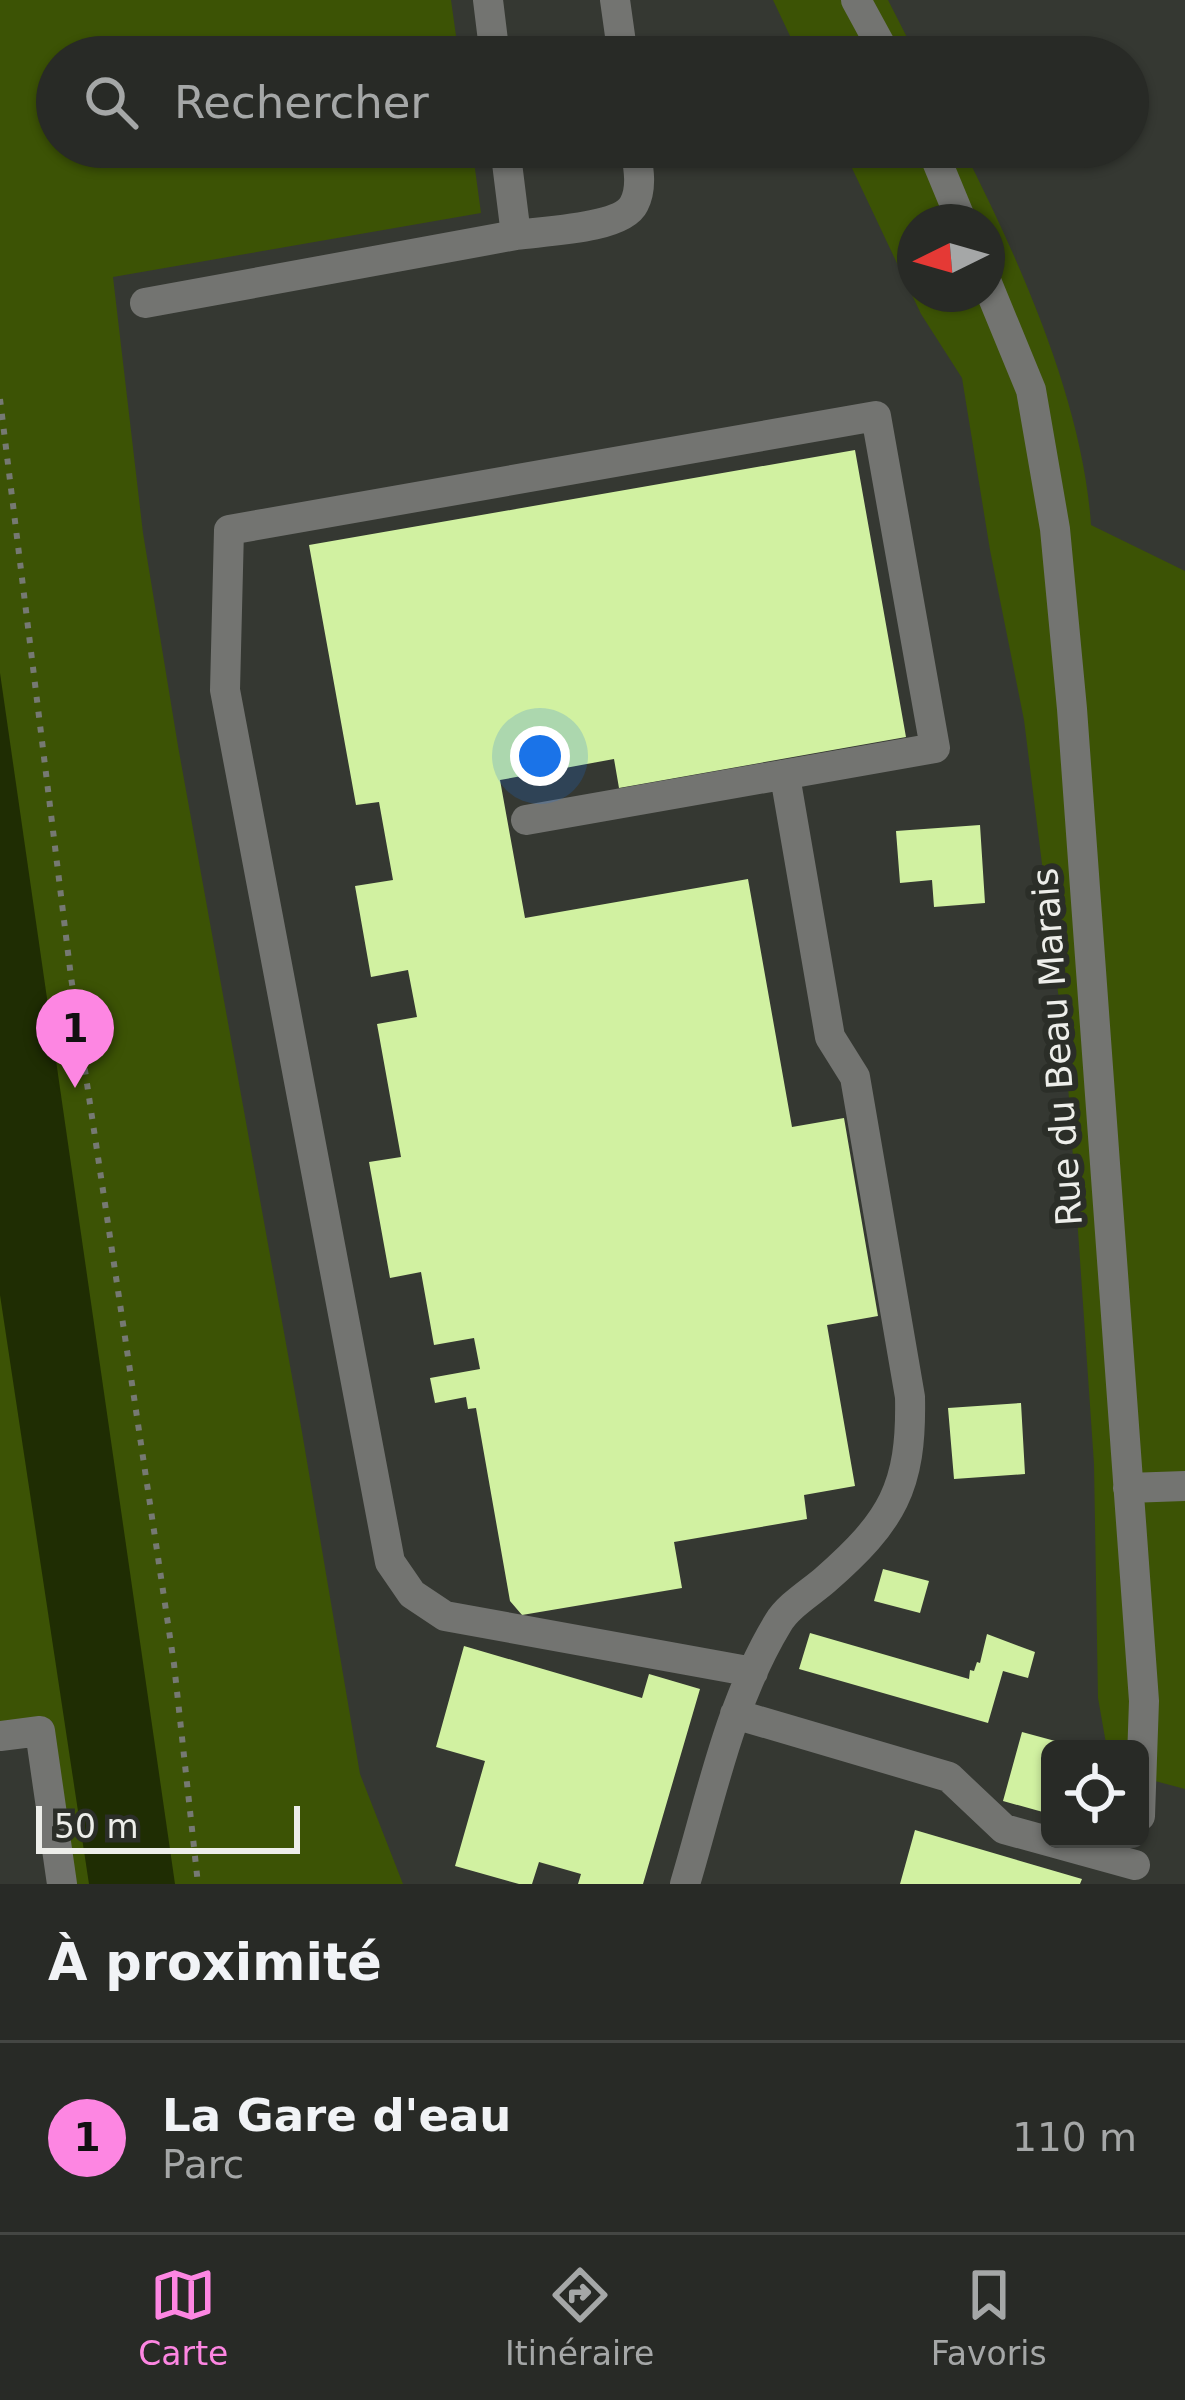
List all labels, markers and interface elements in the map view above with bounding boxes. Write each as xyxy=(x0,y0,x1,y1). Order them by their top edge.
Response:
search box xyxy=(36,36,1149,168)
icon: search xyxy=(78,69,144,135)
text: Rechercher xyxy=(174,76,429,129)
north arrow xyxy=(897,204,1005,312)
your location xyxy=(510,726,570,786)
street label: Rue du Beau Marais xyxy=(1024,867,1090,1227)
pin: 1 xyxy=(36,989,114,1088)
map controls xyxy=(1041,1740,1149,1848)
button: locate xyxy=(1041,1740,1149,1848)
scale bar xyxy=(36,1800,300,1853)
text: 50 m xyxy=(54,1807,139,1846)
text: À proximité xyxy=(48,1933,382,1992)
text: La Gare d'eau xyxy=(162,2089,511,2142)
text: 1 xyxy=(73,2115,101,2160)
text: 110 m xyxy=(1012,2115,1137,2160)
text: Parc xyxy=(162,2142,244,2187)
tab: Carte xyxy=(138,2262,228,2373)
tab: Itinéraire xyxy=(505,2262,654,2373)
tab: Favoris xyxy=(931,2262,1047,2373)

